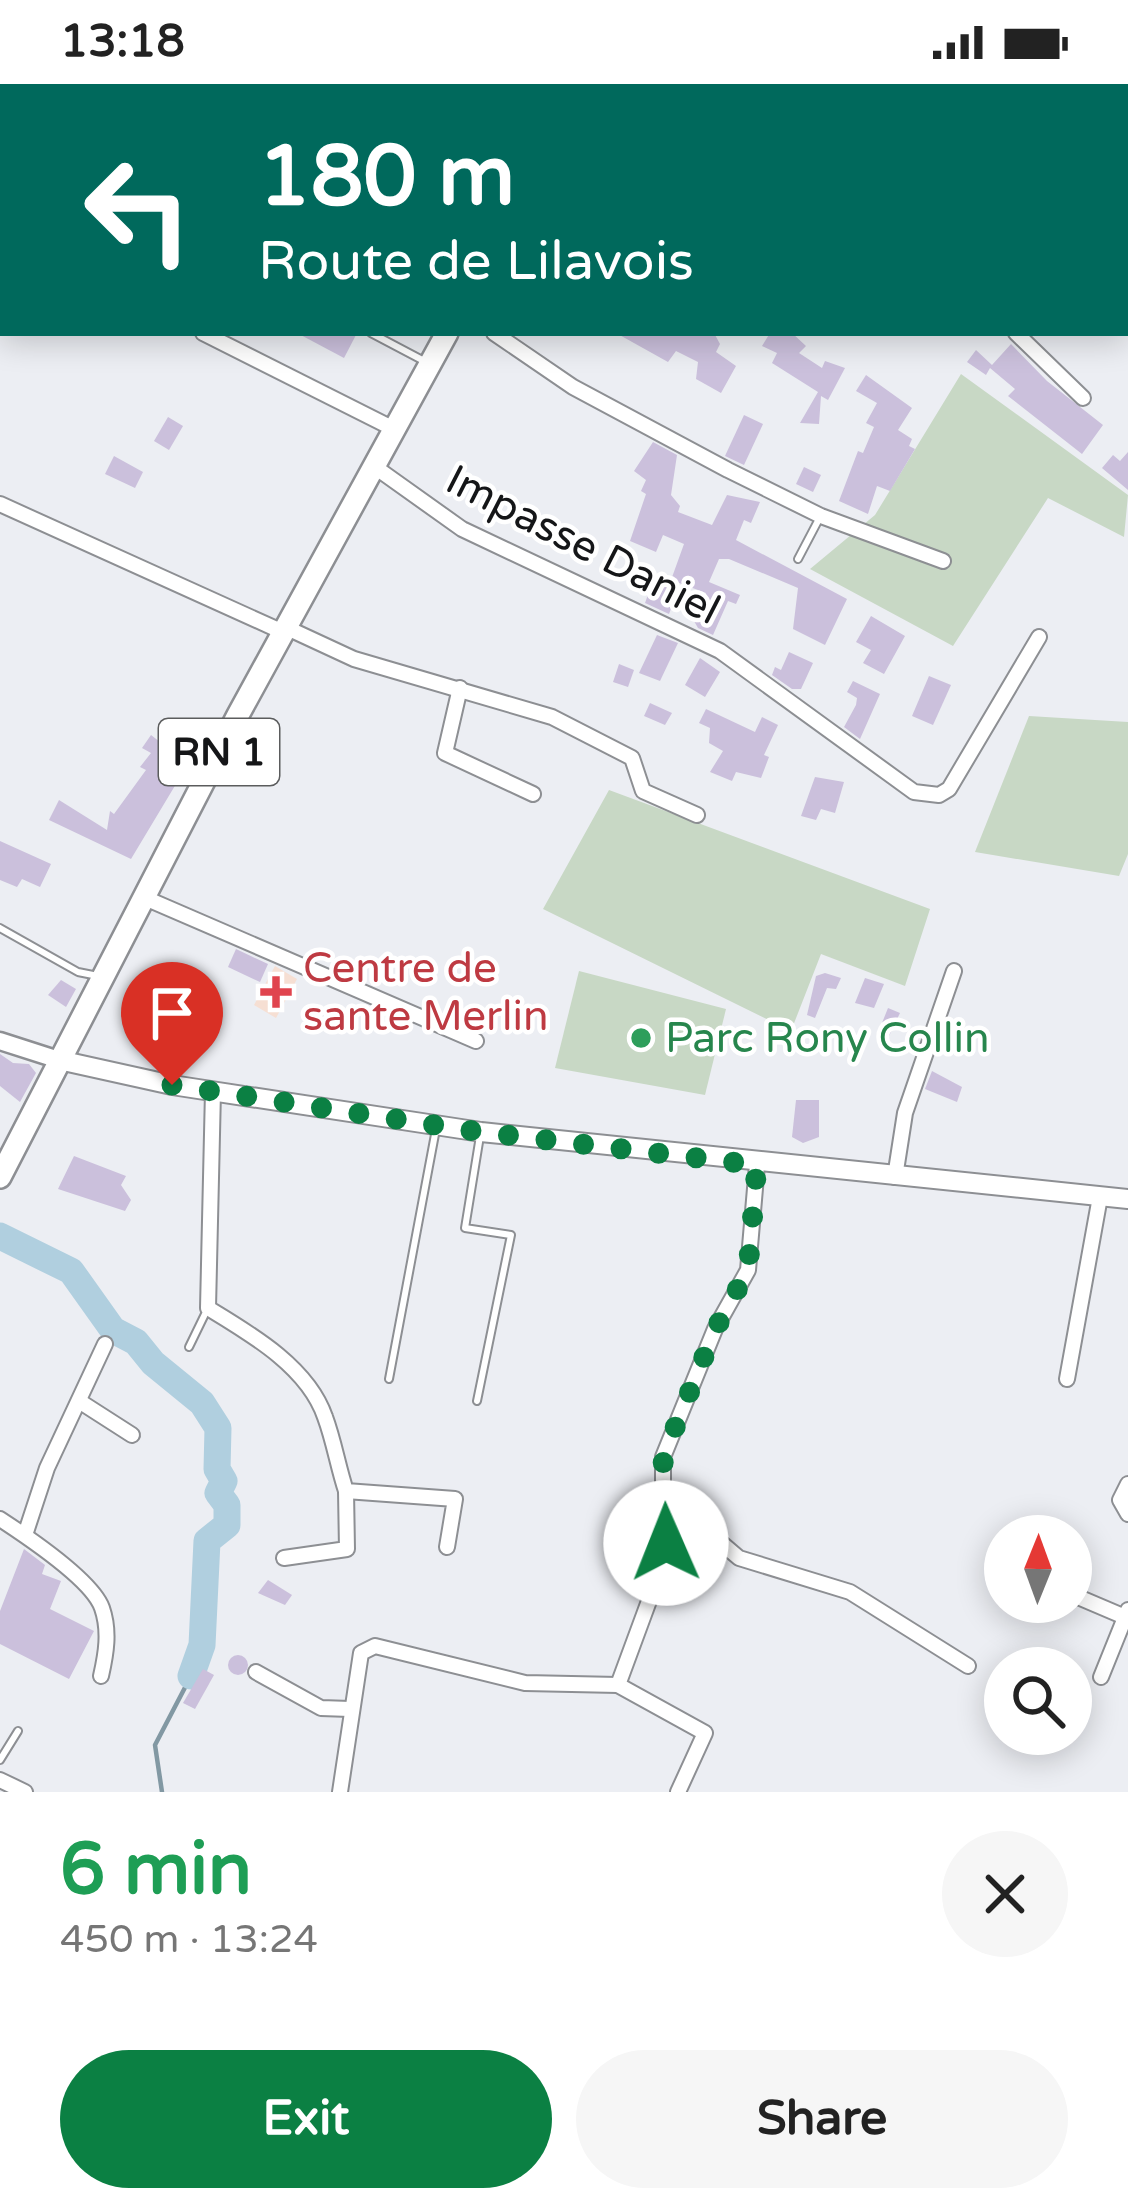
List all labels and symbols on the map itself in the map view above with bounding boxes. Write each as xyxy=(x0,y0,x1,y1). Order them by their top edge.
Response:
street label: Impasse Daniel xyxy=(438,454,728,636)
road number: RN 1 xyxy=(159,719,279,785)
place label: Centre de sante Merlin xyxy=(303,943,549,1042)
pin xyxy=(121,962,223,1085)
marker: Centre de sante Merlin xyxy=(260,976,292,1008)
place label: Parc Rony Collin xyxy=(665,1013,990,1064)
marker: Parc Rony Collin xyxy=(628,1025,654,1051)
position arrow xyxy=(603,1480,729,1606)
north arrow xyxy=(984,1515,1092,1623)

